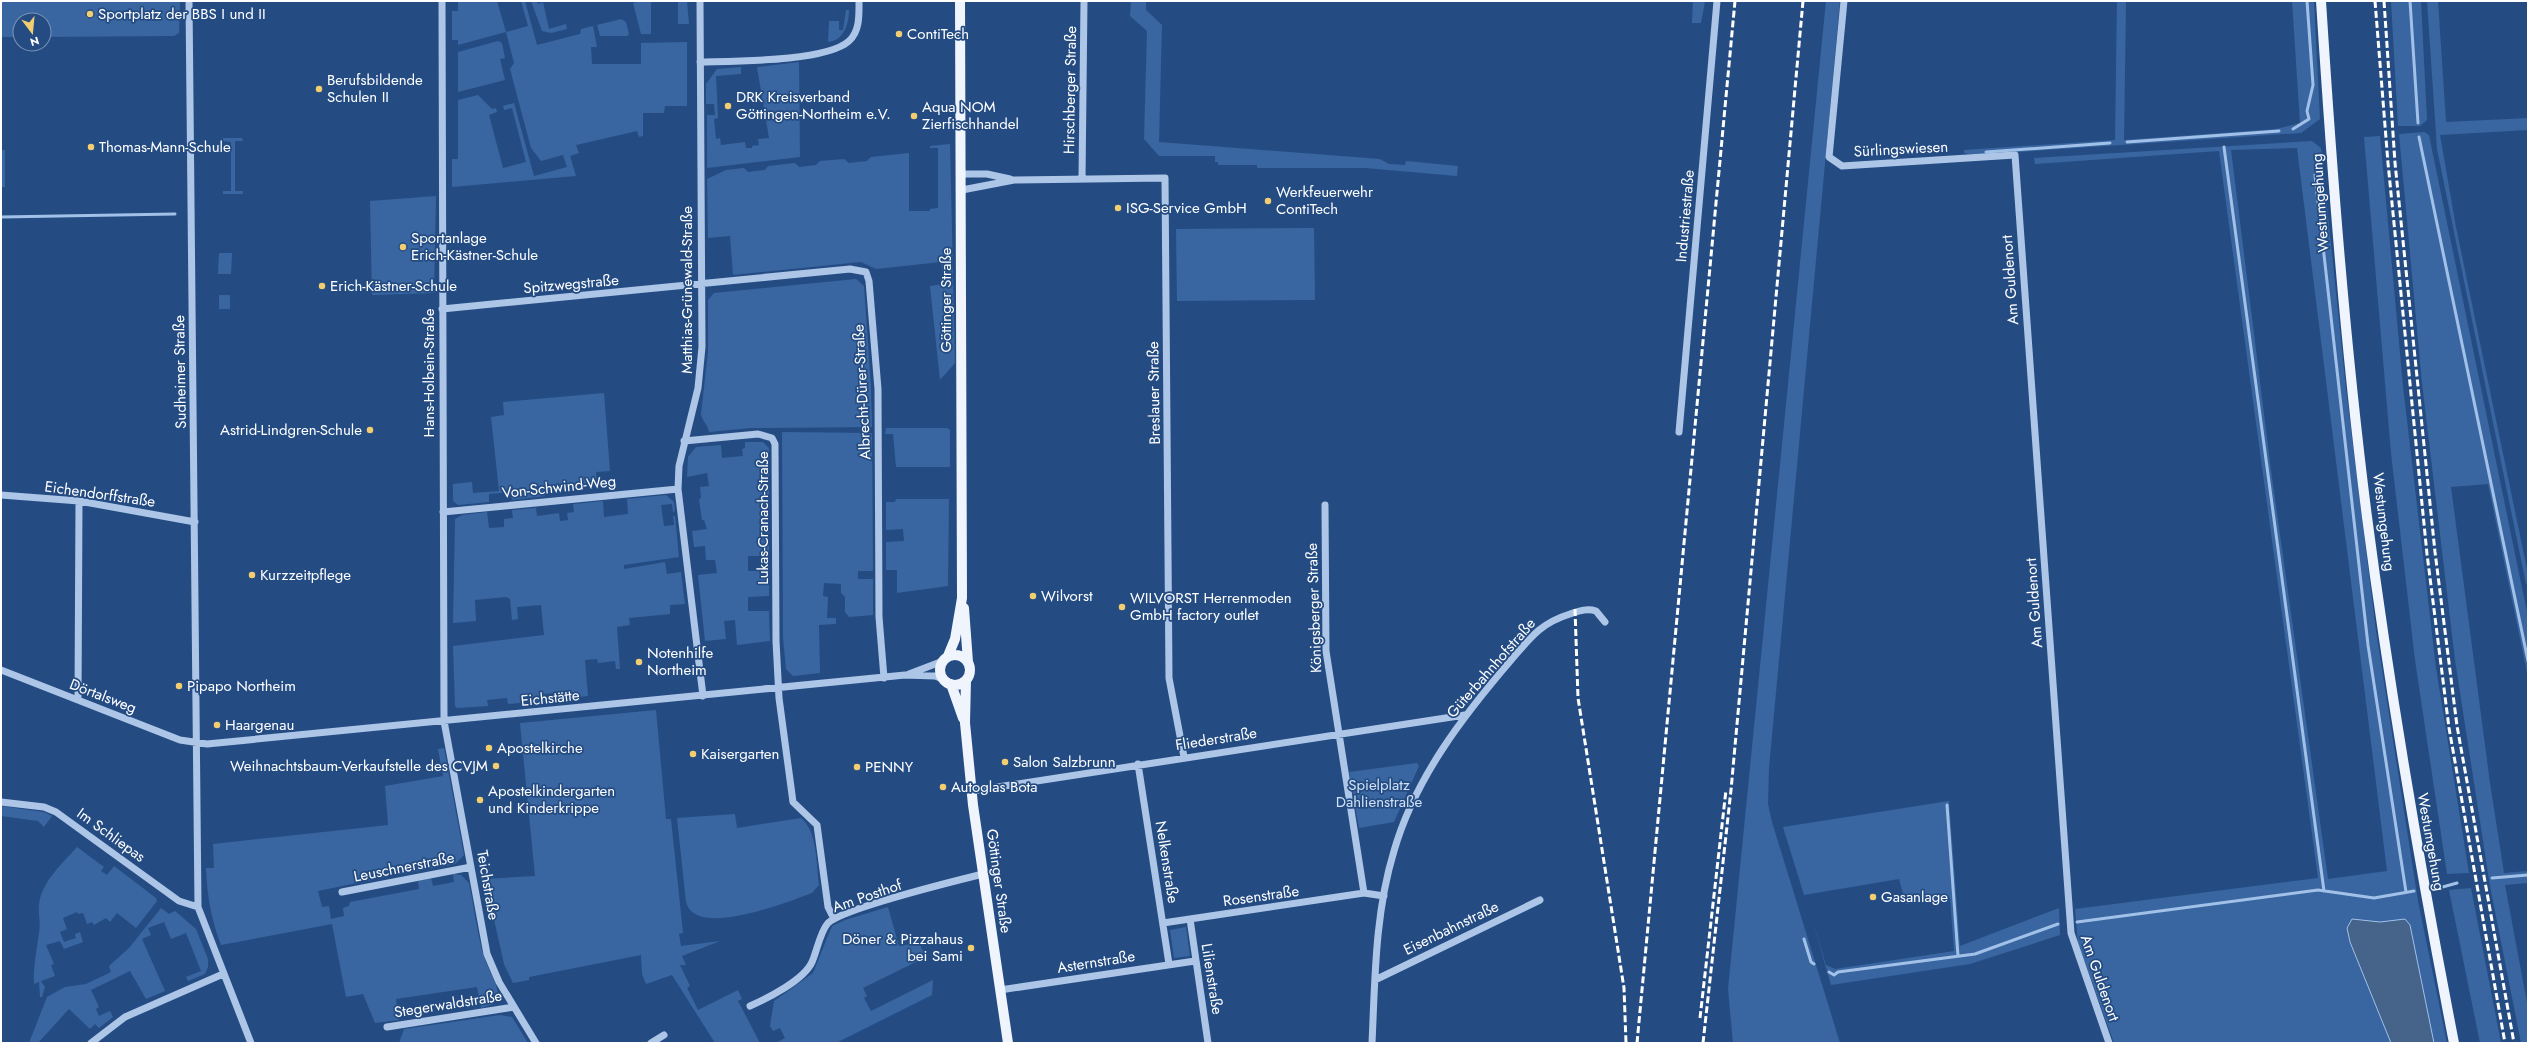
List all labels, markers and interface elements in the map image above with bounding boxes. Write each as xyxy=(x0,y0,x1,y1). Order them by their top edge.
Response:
place label: Sportplatz der BBS I und II xyxy=(98,3,266,25)
marker: Sportplatz der BBS I und II xyxy=(85,9,95,19)
north arrow xyxy=(12,12,52,52)
place label: ContiTech xyxy=(907,23,969,45)
street label: Hirschberger Straße xyxy=(1058,25,1082,154)
marker: ContiTech xyxy=(894,29,904,39)
text: N xyxy=(28,33,41,51)
place label: Berufsbildende Schulen II xyxy=(327,69,423,108)
marker: Berufsbildende Schulen II xyxy=(314,84,324,94)
place label: DRK Kreisverband Göttingen-Northeim e.V. xyxy=(736,86,891,125)
place label: Aqua NOM Zierfischhandel xyxy=(922,96,1019,135)
marker: DRK Kreisverband Göttingen-Northeim e.V. xyxy=(723,101,733,111)
marker: Aqua NOM Zierfischhandel xyxy=(909,111,919,121)
place label: Thomas-Mann-Schule xyxy=(99,136,231,158)
street label: Sürlingswiesen xyxy=(1853,136,1949,162)
marker: Thomas-Mann-Schule xyxy=(86,142,96,152)
street label: Westumgehung xyxy=(2306,153,2334,253)
street label: Industriestraße xyxy=(1670,169,1700,263)
place label: Werkfeuerwehr ContiTech xyxy=(1276,181,1374,220)
marker: Werkfeuerwehr ContiTech xyxy=(1263,196,1273,206)
place label: ISG-Service GmbH xyxy=(1126,197,1247,219)
marker: ISG-Service GmbH xyxy=(1113,203,1123,213)
street label: Matthias-Grünewald-Straße xyxy=(676,206,698,374)
place label: Sportanlage Erich-Kästner-Schule xyxy=(411,227,538,266)
street label: Am Guldenort xyxy=(1996,234,2024,326)
marker: Sportanlage Erich-Kästner-Schule xyxy=(398,242,408,252)
street label: Göttinger Straße xyxy=(935,247,957,353)
street label: Spitzwegstraße xyxy=(522,269,620,299)
place label: Erich-Kästner-Schule xyxy=(330,275,457,297)
marker: Erich-Kästner-Schule xyxy=(317,281,327,291)
street label: Hans-Holbein-Straße xyxy=(418,308,440,437)
street label: Sudheimer Straße xyxy=(168,315,192,429)
street label: Albrecht-Dürer-Straße xyxy=(847,323,877,460)
street label: Breslauer Straße xyxy=(1142,341,1166,445)
place label: Astrid-Lindgren-Schule xyxy=(220,419,362,441)
marker: Astrid-Lindgren-Schule xyxy=(365,425,375,435)
street label: Lukas-Cranach-Straße xyxy=(752,451,774,585)
street label: Von-Schwind-Weg xyxy=(501,470,617,504)
street label: Westumgehung xyxy=(2367,472,2401,572)
street label: Eichendorffstraße xyxy=(43,475,157,513)
street label: Königsberger Straße xyxy=(1301,542,1327,673)
street label: Am Guldenort xyxy=(2020,557,2048,649)
place label: Kurzzeitpflege xyxy=(260,564,351,586)
marker: Kurzzeitpflege xyxy=(247,570,257,580)
place label: Wilvorst xyxy=(1041,585,1093,607)
place label: WILVORST Herrenmoden GmbH factory outlet xyxy=(1130,587,1292,626)
marker: Wilvorst xyxy=(1028,591,1038,601)
marker: WILVORST Herrenmoden GmbH factory outlet xyxy=(1117,602,1127,612)
street label: Güterbahnhofstraße xyxy=(1441,613,1541,723)
place label: Notenhilfe Northeim xyxy=(647,642,714,681)
marker: Notenhilfe Northeim xyxy=(634,657,644,667)
street label: Dörtalsweg xyxy=(66,673,140,719)
place label: Pipapo Northeim xyxy=(187,675,296,697)
marker: Pipapo Northeim xyxy=(174,681,184,691)
street label: Eichstätte xyxy=(519,684,581,712)
place label: Haargenau xyxy=(225,714,294,736)
marker: Haargenau xyxy=(212,720,222,730)
street label: Fliederstraße xyxy=(1174,722,1259,756)
place label: Apostelkirche xyxy=(497,737,583,759)
marker: Apostelkirche xyxy=(484,743,494,753)
place label: Kaisergarten xyxy=(701,743,779,765)
marker: Kaisergarten xyxy=(688,749,698,759)
place label: Salon Salzbrunn xyxy=(1013,751,1116,773)
place label: Weihnachtsbaum-Verkaufstelle des CVJM xyxy=(230,755,488,777)
place label: PENNY xyxy=(865,756,914,778)
marker: Salon Salzbrunn xyxy=(1000,757,1010,767)
marker: Weihnachtsbaum-Verkaufstelle des CVJM xyxy=(491,761,501,771)
marker: PENNY xyxy=(852,762,862,772)
park label: Spielplatz Dahlienstraße xyxy=(1336,774,1422,813)
place label: Autoglas Bota xyxy=(951,776,1037,798)
place label: Apostelkindergarten und Kinderkrippe xyxy=(488,780,615,819)
marker: Autoglas Bota xyxy=(938,782,948,792)
street label: Westumgehung xyxy=(2412,791,2450,893)
marker: Apostelkindergarten und Kinderkrippe xyxy=(475,795,485,805)
street label: Im Schliepas xyxy=(72,803,150,867)
street label: Nelkenstraße xyxy=(1150,819,1184,905)
street label: Göttinger Straße xyxy=(981,827,1017,935)
street label: Leuschnerstraße xyxy=(352,846,457,888)
street label: Teichstraße xyxy=(471,848,505,922)
street label: Am Posthof xyxy=(829,874,905,918)
street label: Rosenstraße xyxy=(1222,880,1301,912)
place label: Gasanlage xyxy=(1881,886,1948,908)
marker: Gasanlage xyxy=(1868,892,1878,902)
street label: Eisenbahnstraße xyxy=(1400,895,1503,961)
place label: Döner & Pizzahaus bei Sami xyxy=(842,928,963,967)
street label: Am Guldenort xyxy=(2075,932,2125,1025)
street label: Lilienstraße xyxy=(1196,942,1229,1016)
marker: Döner & Pizzahaus bei Sami xyxy=(966,943,976,953)
street label: Asternstraße xyxy=(1056,945,1137,979)
street label: Stegerwaldstraße xyxy=(392,985,504,1023)

